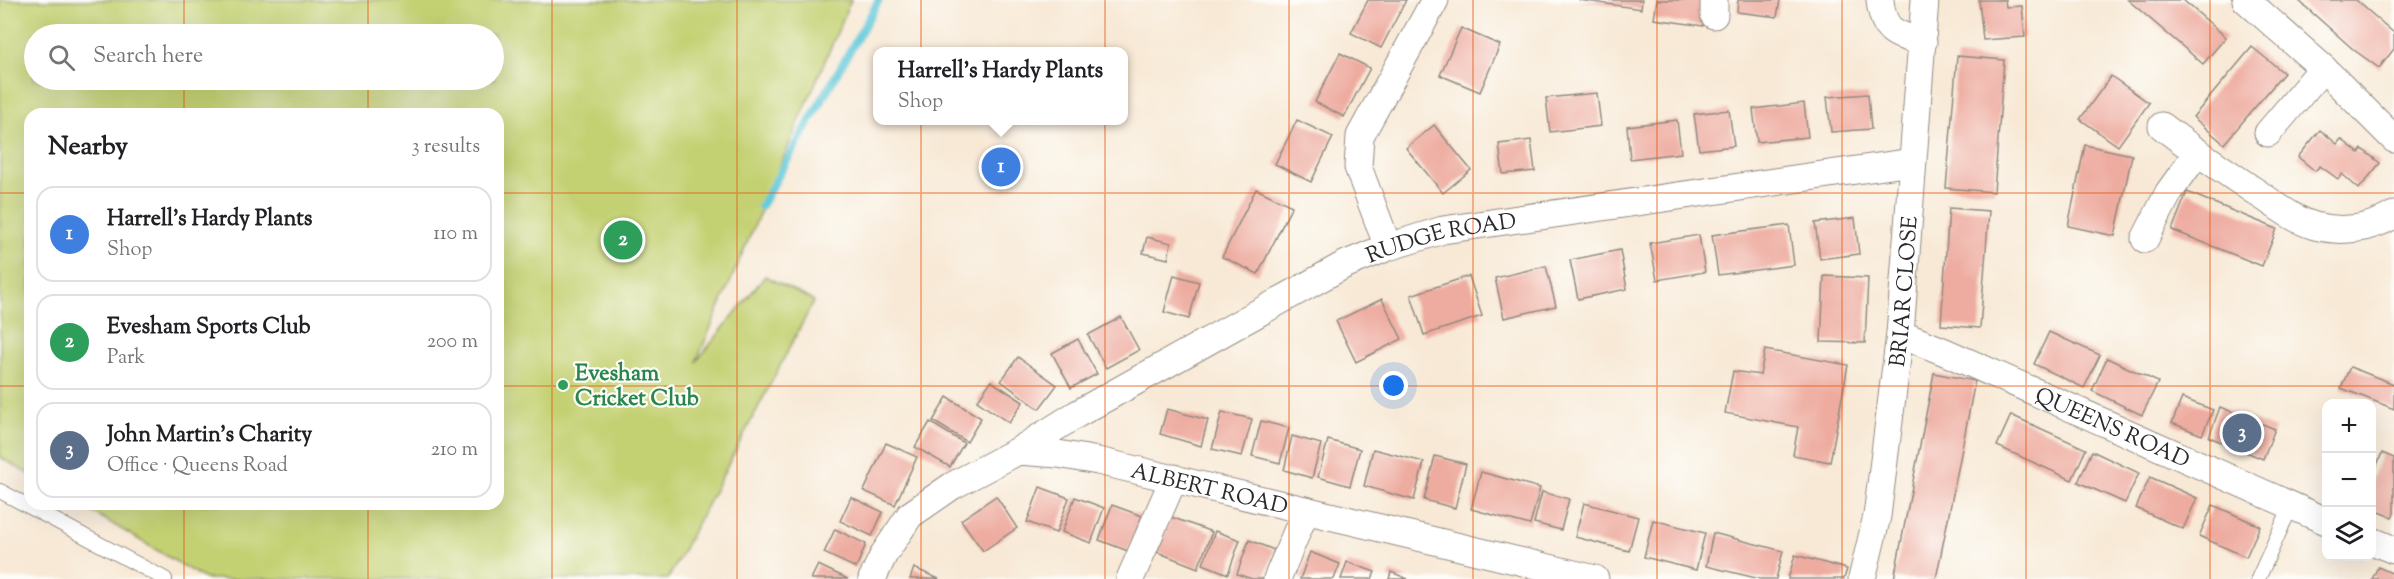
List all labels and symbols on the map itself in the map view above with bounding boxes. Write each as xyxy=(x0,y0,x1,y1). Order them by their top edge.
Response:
pin: 1 xyxy=(982,144,1020,190)
street label: RUDGE ROAD xyxy=(1362,207,1518,273)
street label: BRIAR CLOSE xyxy=(1883,215,1928,369)
pin: 2 xyxy=(604,218,642,262)
place label: Evesham Cricket Club xyxy=(575,359,699,416)
your location xyxy=(1379,371,1408,400)
marker: Evesham Cricket Club xyxy=(556,378,570,392)
street label: QUEENS ROAD xyxy=(2029,381,2194,478)
pin: 3 xyxy=(2222,410,2262,456)
street label: ALBERT ROAD xyxy=(1127,456,1291,525)

